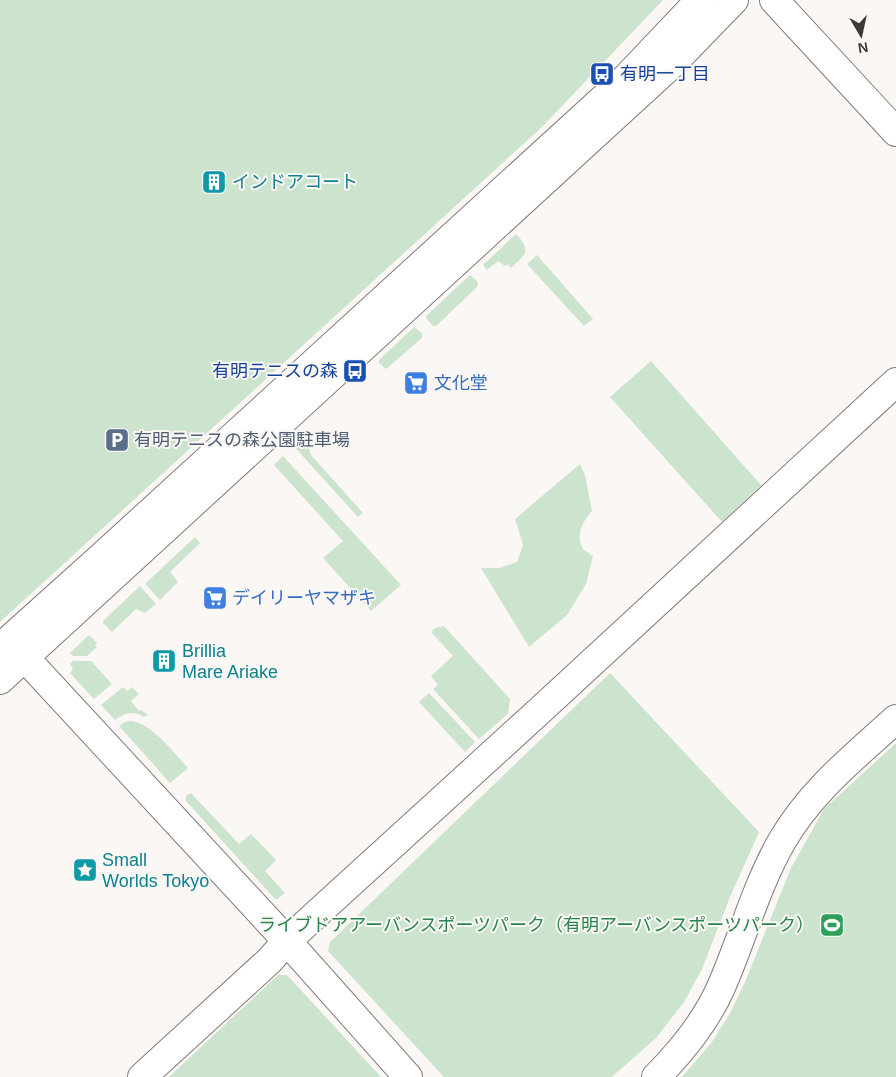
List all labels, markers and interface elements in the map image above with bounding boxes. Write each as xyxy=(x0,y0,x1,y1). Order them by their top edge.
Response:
north arrow xyxy=(836,10,886,60)
text: N xyxy=(857,39,869,57)
bus stop icon: 有明一丁目 xyxy=(589,61,615,87)
place label: 有明一丁目 xyxy=(620,64,710,84)
building icon: インドアコート xyxy=(201,169,227,195)
place label: インドアコート xyxy=(232,172,358,192)
bus stop icon: 有明テニスの森 xyxy=(342,358,368,384)
place label: 有明テニスの森 xyxy=(212,361,338,381)
supermarket icon: 文化堂 xyxy=(403,370,429,396)
place label: 文化堂 xyxy=(434,373,488,393)
parking icon: 有明テニスの森公園駐車場 xyxy=(104,427,130,453)
place label: 有明テニスの森公園駐車場 xyxy=(134,430,350,450)
supermarket icon: デイリーヤマザキ xyxy=(202,585,228,611)
place label: デイリーヤマザキ xyxy=(232,588,376,608)
place label: Brillia Mare Ariake xyxy=(182,641,278,682)
building icon: Brillia Mare Ariake xyxy=(151,648,177,674)
place label: Small Worlds Tokyo xyxy=(102,850,209,891)
place icon: Small Worlds Tokyo xyxy=(72,857,98,883)
sports icon: ライブドアアーバンスポーツパーク（有明アーバンスポーツパーク） xyxy=(819,912,845,938)
place label: ライブドアアーバンスポーツパーク（有明アーバンスポーツパーク） xyxy=(258,915,814,935)

